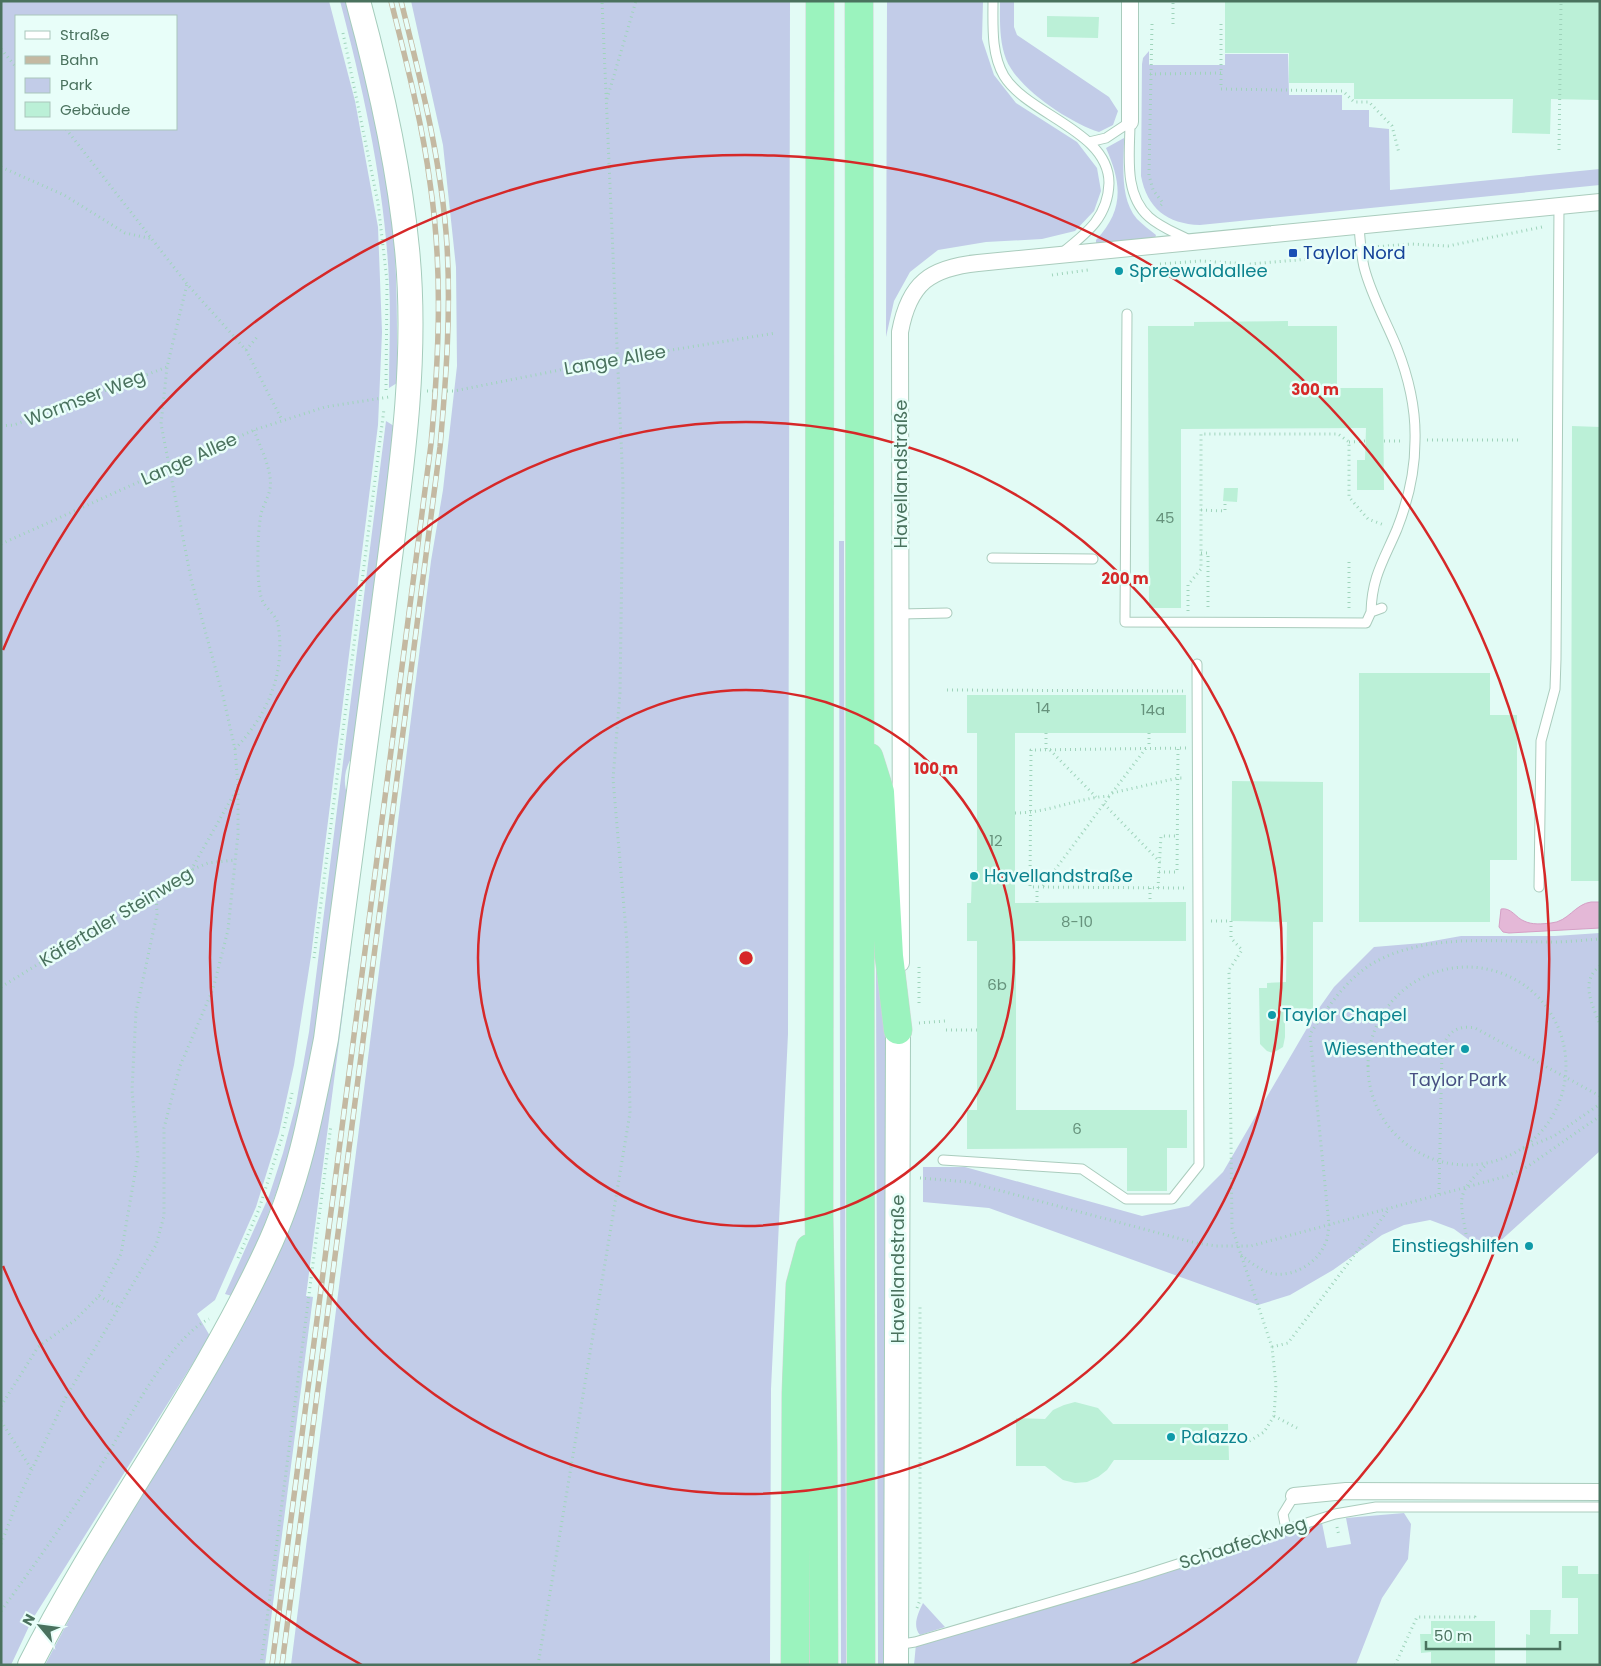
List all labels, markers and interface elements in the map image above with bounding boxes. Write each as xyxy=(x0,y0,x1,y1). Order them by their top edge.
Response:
legend xyxy=(15,15,178,130)
text: Straße xyxy=(60,24,110,45)
text: Bahn xyxy=(60,49,99,70)
text: Park xyxy=(60,74,92,95)
text: Gebäude xyxy=(60,99,130,120)
place label: Taylor Nord xyxy=(1303,240,1406,265)
marker: Taylor Nord xyxy=(1287,247,1299,259)
place label: Spreewaldallee xyxy=(1129,258,1268,283)
marker: Spreewaldallee xyxy=(1113,265,1125,277)
street label: Lange Allee xyxy=(562,338,668,381)
street label: Wormser Weg xyxy=(21,363,149,432)
text: 300 m xyxy=(1291,379,1339,400)
street label: Havellandstraße xyxy=(888,400,913,548)
street label: Lange Allee xyxy=(137,426,241,491)
house number: 45 xyxy=(1156,507,1174,528)
text: 200 m xyxy=(1101,568,1149,589)
house number: 14 xyxy=(1036,697,1050,718)
house number: 14a xyxy=(1141,699,1165,720)
text: 100 m xyxy=(914,758,958,779)
house number: 12 xyxy=(989,830,1003,851)
street label: Käfertaler Steinweg xyxy=(34,861,197,972)
place label: Havellandstraße xyxy=(984,863,1133,888)
marker: Havellandstraße xyxy=(968,870,980,882)
house number: 8-10 xyxy=(1061,911,1093,932)
centre of rings xyxy=(737,949,755,967)
house number: 6b xyxy=(987,974,1007,995)
place label: Taylor Chapel xyxy=(1282,1002,1407,1027)
marker: Taylor Chapel xyxy=(1266,1009,1278,1021)
place label: Wiesentheater xyxy=(1324,1036,1455,1061)
marker: Wiesentheater xyxy=(1459,1043,1471,1055)
park label: Taylor Park xyxy=(1409,1067,1508,1092)
house number: 6 xyxy=(1072,1118,1082,1139)
street label: Havellandstraße xyxy=(885,1195,910,1343)
place label: Einstiegshilfen xyxy=(1392,1233,1519,1258)
marker: Einstiegshilfen xyxy=(1523,1240,1535,1252)
place label: Palazzo xyxy=(1181,1424,1248,1449)
marker: Palazzo xyxy=(1165,1431,1177,1443)
street label: Schaafeckweg xyxy=(1176,1510,1310,1575)
north arrow xyxy=(15,1601,65,1651)
text: N xyxy=(17,1610,40,1629)
scale bar xyxy=(1426,1618,1560,1650)
text: 50 m xyxy=(1434,1625,1472,1646)

